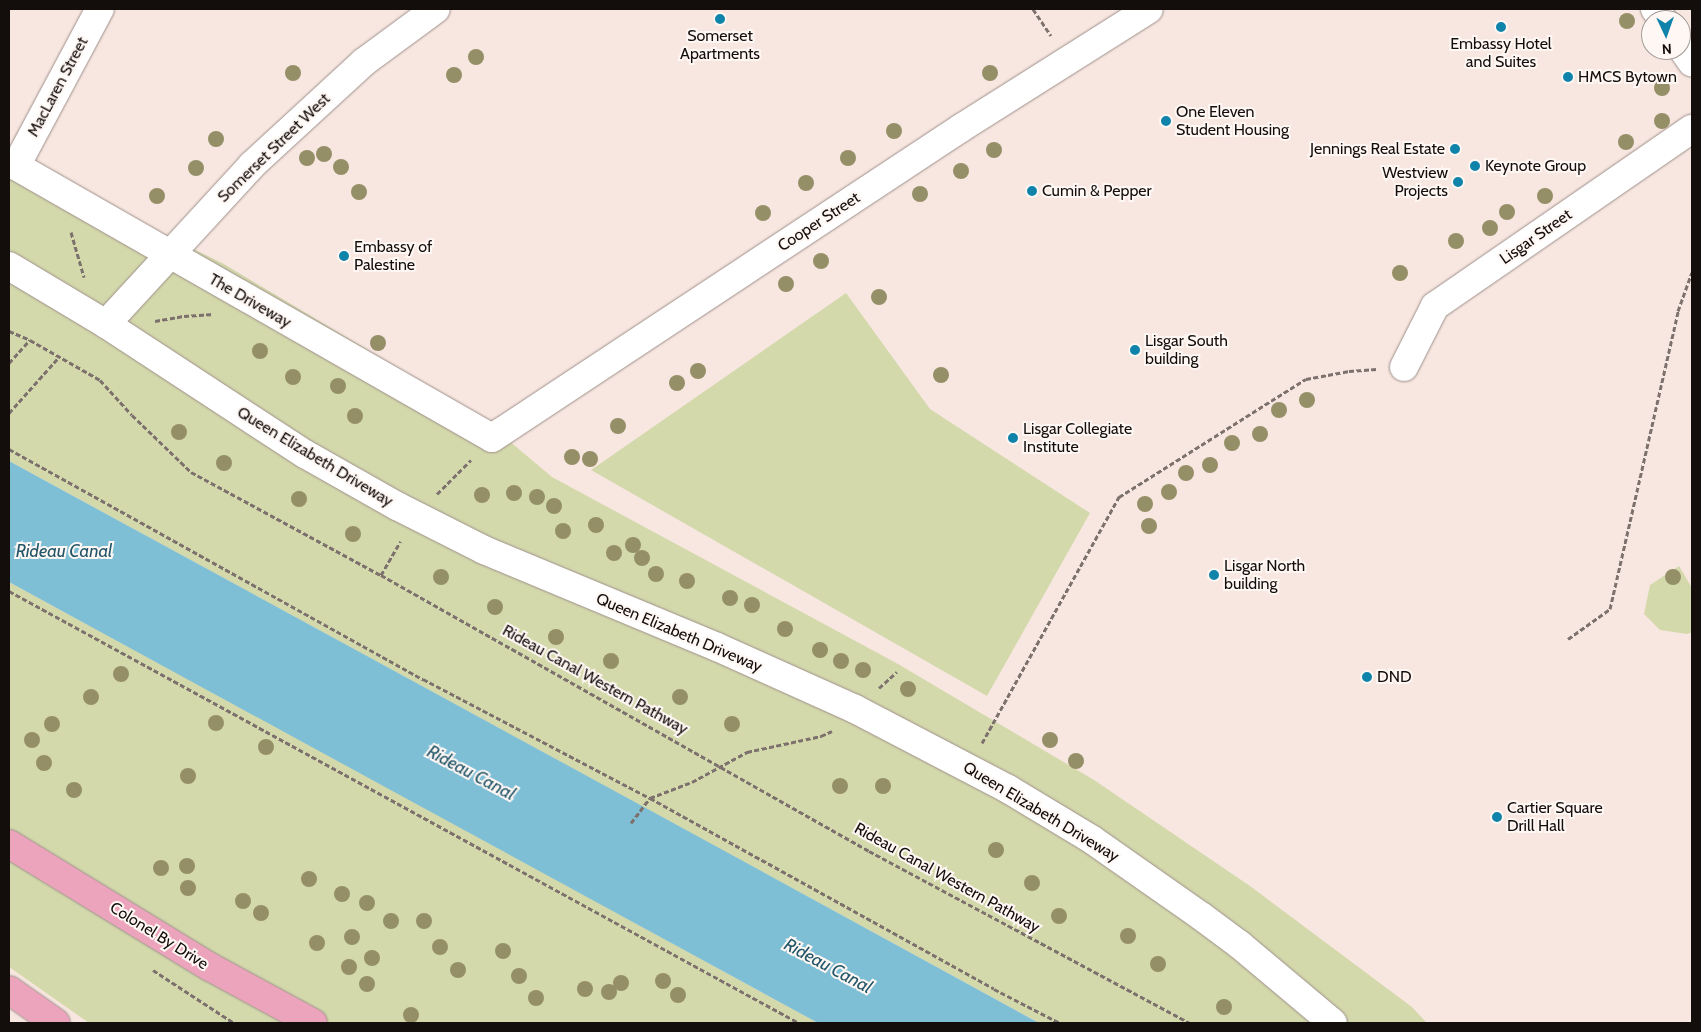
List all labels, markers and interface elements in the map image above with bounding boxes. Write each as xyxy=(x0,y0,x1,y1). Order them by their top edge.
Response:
north arrow xyxy=(1641,10,1691,60)
marker: Somerset Apartments xyxy=(714,13,726,25)
marker: Embassy Hotel and Suites xyxy=(1495,21,1507,33)
place label: Somerset Apartments xyxy=(680,26,760,64)
street label: MacLaren Street xyxy=(24,34,92,140)
place label: Embassy Hotel and Suites xyxy=(1450,34,1552,72)
text: N xyxy=(1661,40,1672,58)
place label: HMCS Bytown xyxy=(1578,67,1677,87)
marker: HMCS Bytown xyxy=(1562,71,1574,83)
street label: Somerset Street West xyxy=(214,89,334,207)
place label: One Eleven Student Housing xyxy=(1176,102,1289,140)
marker: One Eleven Student Housing xyxy=(1160,115,1172,127)
place label: Jennings Real Estate xyxy=(1310,139,1445,159)
marker: Jennings Real Estate xyxy=(1449,143,1461,155)
place label: Keynote Group xyxy=(1485,156,1586,176)
marker: Keynote Group xyxy=(1469,160,1481,172)
place label: Westview Projects xyxy=(1382,163,1448,201)
marker: Westview Projects xyxy=(1452,176,1464,188)
place label: Cumin & Pepper xyxy=(1042,181,1152,201)
marker: Cumin & Pepper xyxy=(1026,185,1038,197)
street label: Cooper Street xyxy=(774,188,864,256)
street label: Lisgar Street xyxy=(1496,205,1576,269)
place label: Embassy of Palestine xyxy=(354,237,432,275)
marker: Embassy of Palestine xyxy=(338,250,350,262)
street label: The Driveway xyxy=(205,270,295,332)
place label: Lisgar South building xyxy=(1145,331,1228,369)
marker: Lisgar South building xyxy=(1129,344,1141,356)
street label: Queen Elizabeth Driveway xyxy=(234,403,396,511)
place label: Lisgar Collegiate Institute xyxy=(1023,419,1132,457)
marker: Lisgar Collegiate Institute xyxy=(1007,432,1019,444)
water label: Rideau Canal xyxy=(16,540,112,562)
place label: Lisgar North building xyxy=(1224,556,1305,594)
marker: Lisgar North building xyxy=(1208,569,1220,581)
street label: Queen Elizabeth Driveway xyxy=(593,589,765,677)
street label: Rideau Canal Western Pathway xyxy=(499,621,691,739)
place label: DND xyxy=(1377,667,1412,687)
marker: DND xyxy=(1361,671,1373,683)
water label: Rideau Canal xyxy=(423,741,519,805)
street label: Queen Elizabeth Driveway xyxy=(960,758,1122,866)
place label: Cartier Square Drill Hall xyxy=(1507,798,1603,836)
marker: Cartier Square Drill Hall xyxy=(1491,811,1503,823)
street label: Rideau Canal Western Pathway xyxy=(851,819,1043,937)
street label: Colonel By Drive xyxy=(106,898,212,974)
water label: Rideau Canal xyxy=(780,934,876,998)

